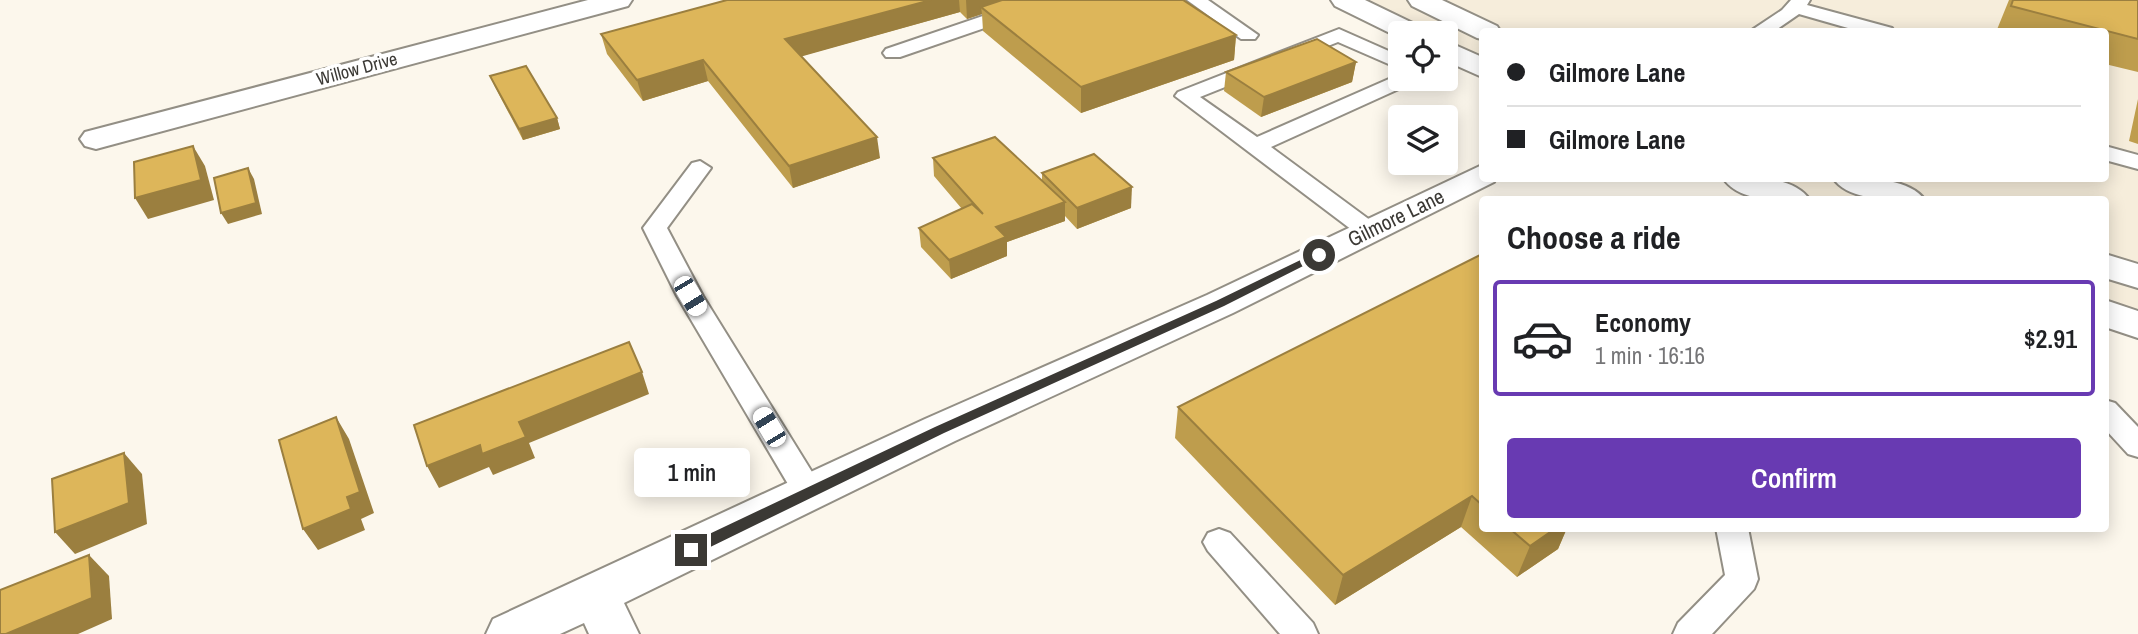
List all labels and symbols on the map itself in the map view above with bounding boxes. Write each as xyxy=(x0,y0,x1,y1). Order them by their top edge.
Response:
street label: Willow Drive xyxy=(314,46,400,91)
street label: Gilmore Lane xyxy=(1343,182,1449,253)
route start xyxy=(1303,239,1335,271)
car xyxy=(671,273,710,319)
car xyxy=(750,404,789,450)
callout: 1 min xyxy=(633,448,749,498)
route end xyxy=(675,534,707,566)

